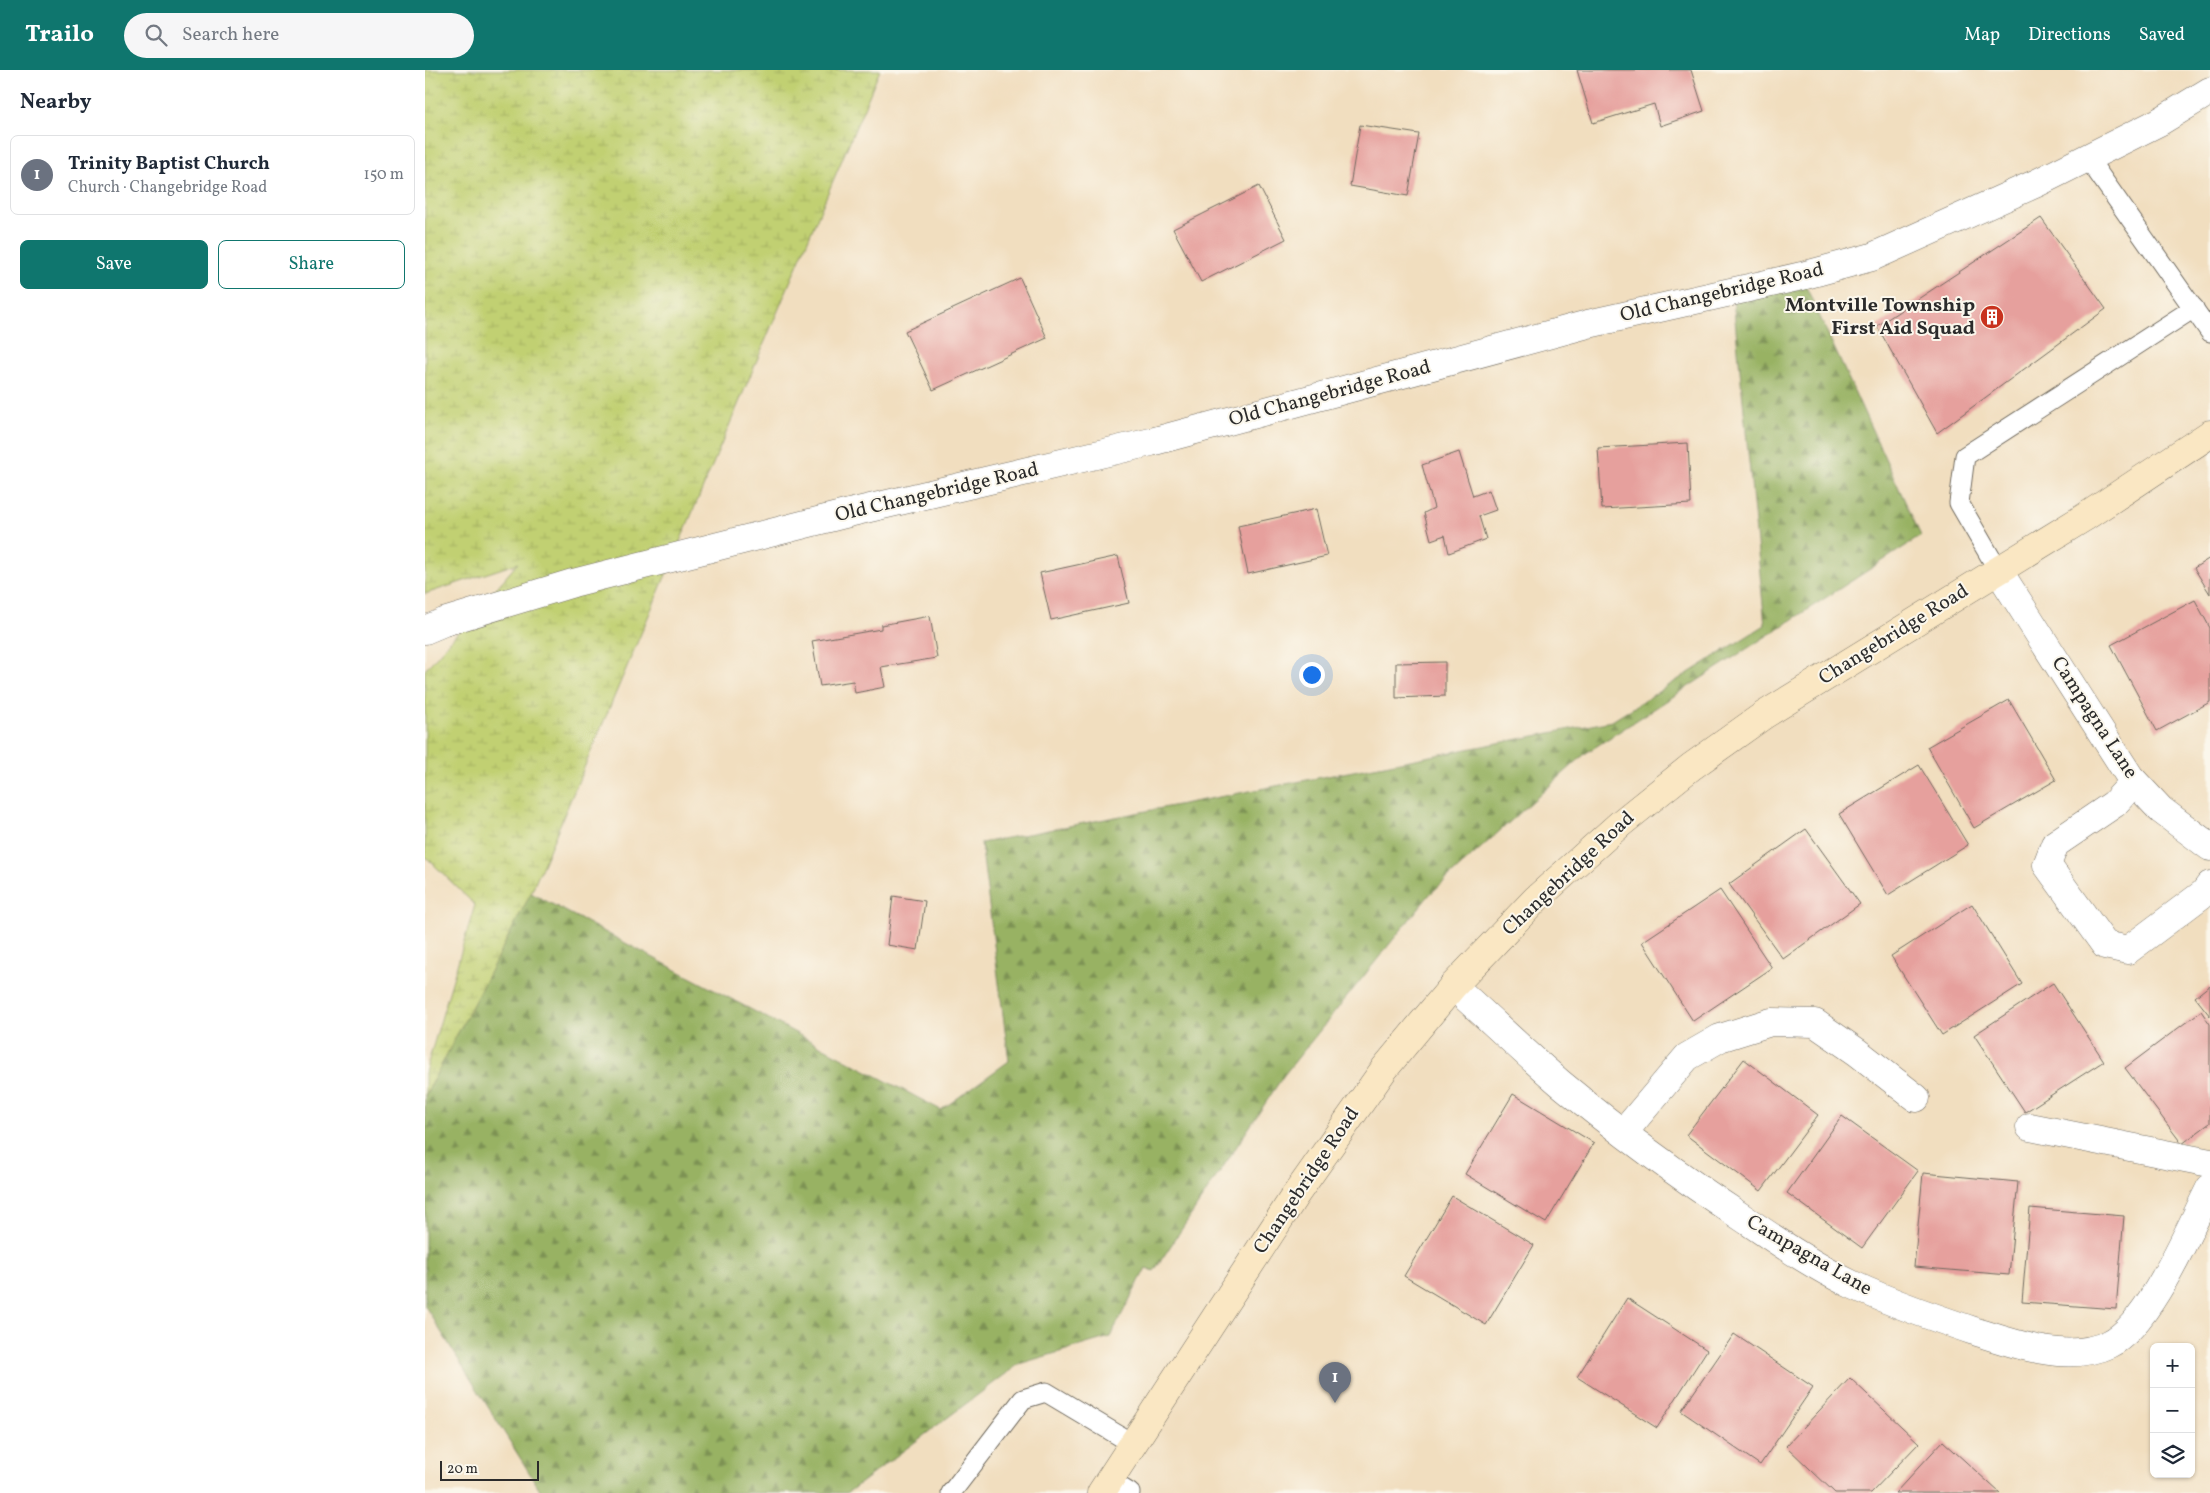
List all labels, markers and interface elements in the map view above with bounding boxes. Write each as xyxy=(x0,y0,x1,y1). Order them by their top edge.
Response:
search box xyxy=(124,13,474,58)
text: Trailo xyxy=(25,18,94,52)
icon: search xyxy=(142,21,170,49)
text: Search here xyxy=(182,22,279,48)
text: Map xyxy=(1964,23,2000,48)
text: Directions xyxy=(2028,23,2111,48)
text: Saved xyxy=(2139,23,2185,48)
text: Nearby xyxy=(20,88,91,117)
text: Trinity Baptist Church xyxy=(68,151,270,177)
text: 1 xyxy=(34,164,40,186)
text: 150 m xyxy=(363,164,404,186)
text: Church · Changebridge Road xyxy=(68,177,267,199)
button: Save xyxy=(20,240,208,289)
button: Share xyxy=(218,240,405,289)
street label: Old Changebridge Road xyxy=(1618,256,1826,330)
place label: Montville Township First Aid Squad xyxy=(1785,292,1975,343)
building icon: Montville Township First Aid Squad xyxy=(1979,304,2005,330)
street label: Old Changebridge Road xyxy=(1226,354,1434,434)
street label: Old Changebridge Road xyxy=(833,456,1041,530)
street label: Changebridge Road xyxy=(1814,578,1974,692)
street label: Campagna Lane xyxy=(2044,651,2144,785)
your location xyxy=(1299,662,1325,688)
street label: Changebridge Road xyxy=(1497,805,1641,943)
street label: Changebridge Road xyxy=(1247,1102,1367,1260)
street label: Campagna Lane xyxy=(1741,1209,1877,1303)
map controls xyxy=(2150,1343,2195,1478)
button: + xyxy=(2150,1343,2195,1388)
pin: 1 xyxy=(1319,1362,1351,1403)
button: − xyxy=(2150,1388,2195,1433)
button: layers xyxy=(2150,1433,2195,1478)
scale bar xyxy=(440,1458,539,1481)
text: 20 m xyxy=(447,1460,478,1479)

